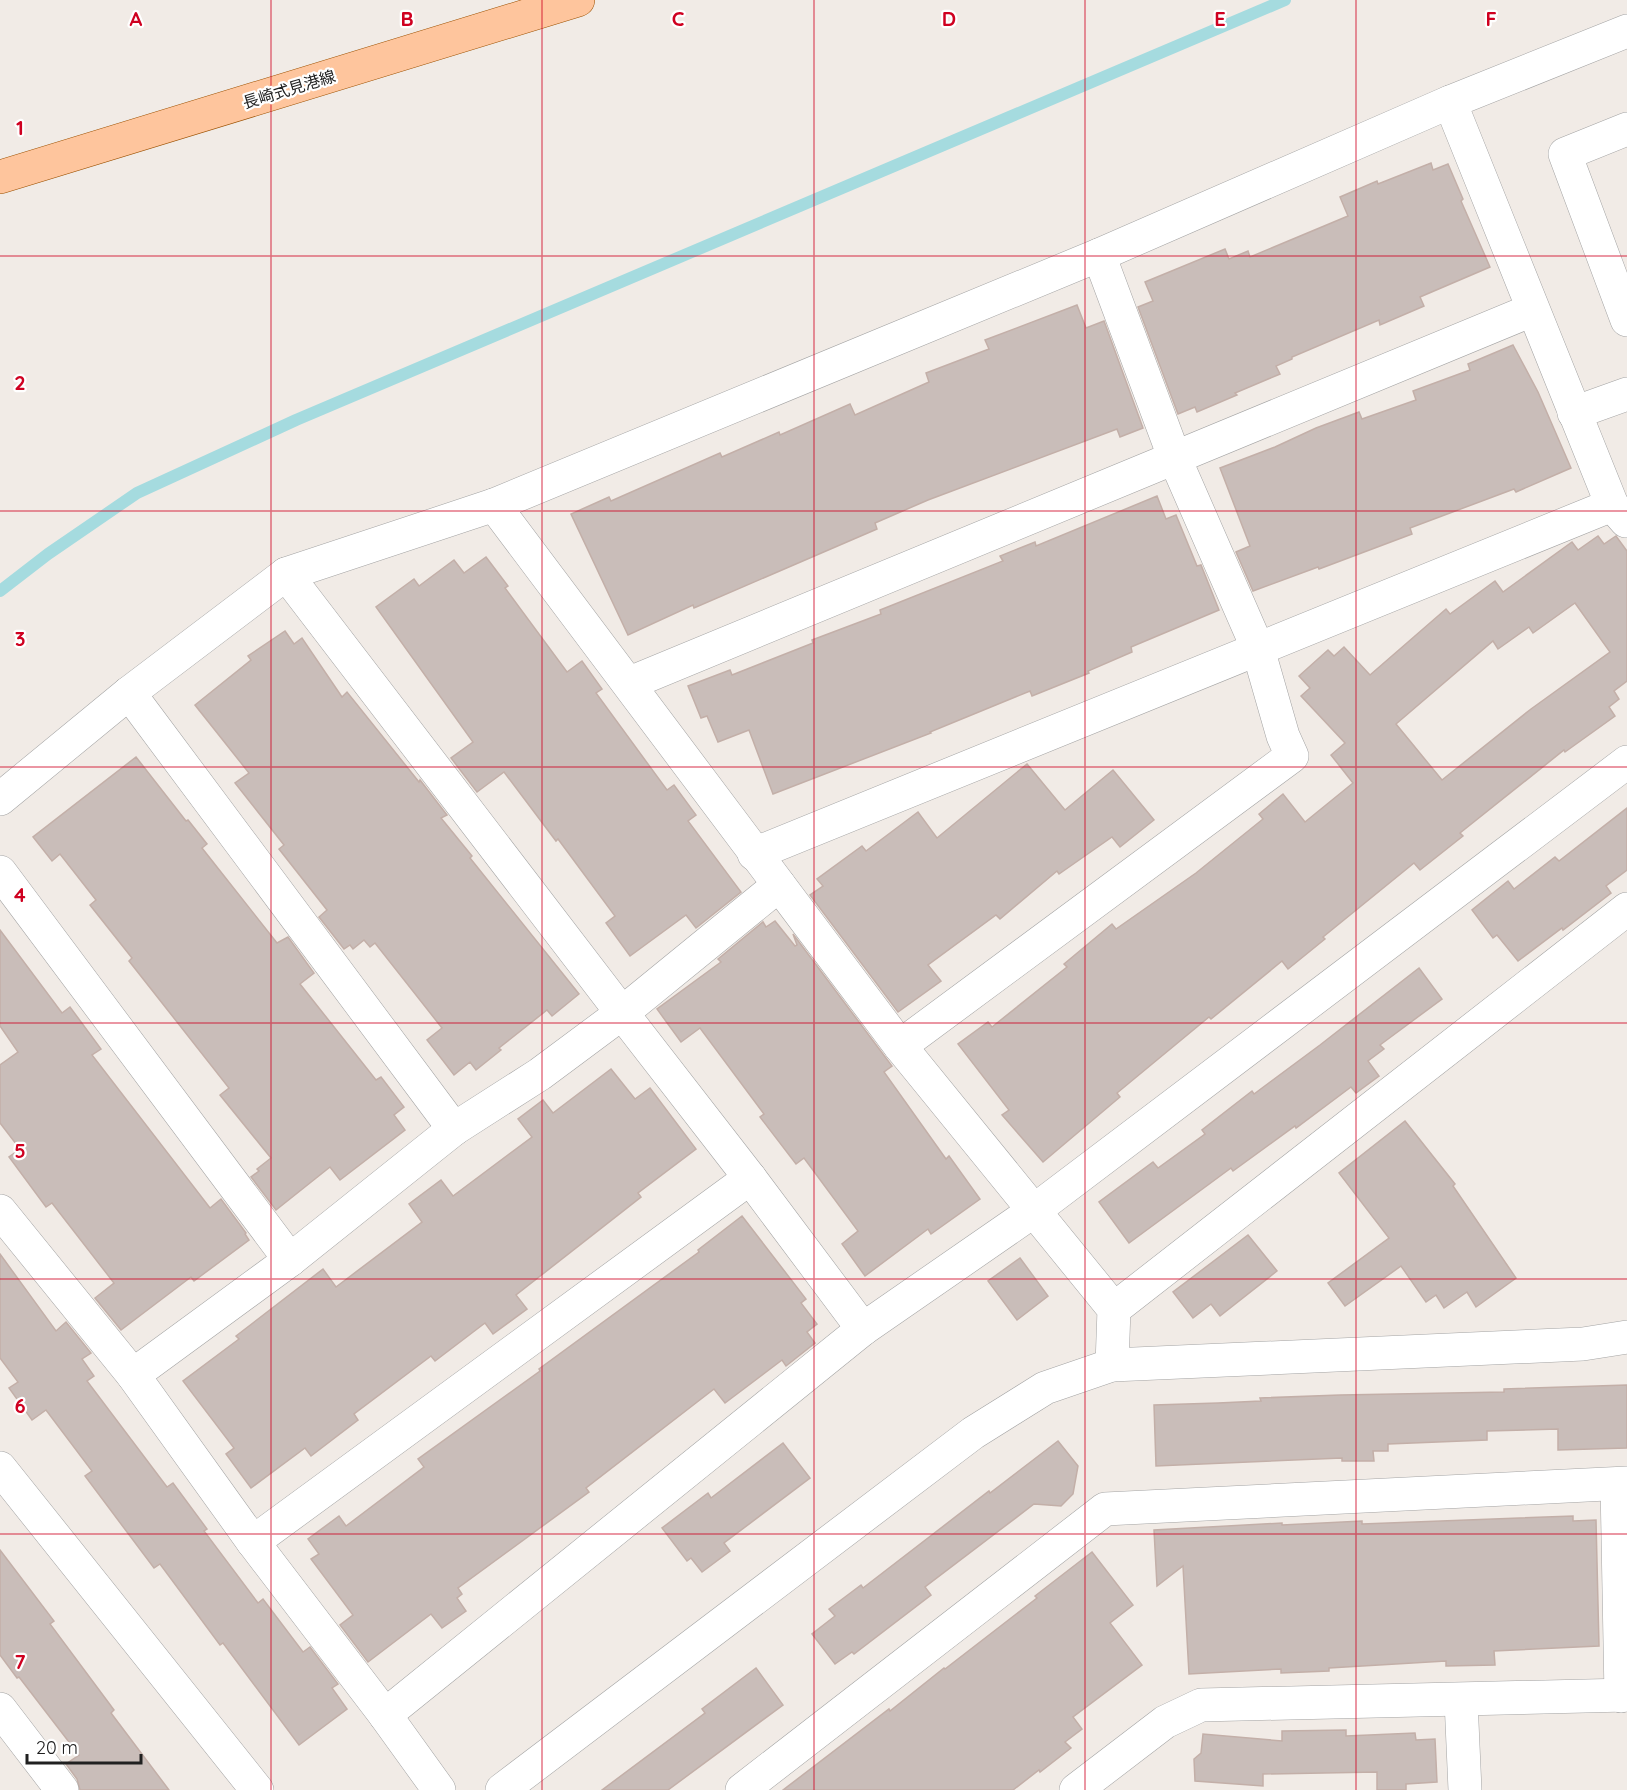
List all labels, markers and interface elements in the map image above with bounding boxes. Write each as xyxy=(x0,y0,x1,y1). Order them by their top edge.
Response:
text: A xyxy=(130,6,143,31)
text: B xyxy=(400,6,414,31)
text: C xyxy=(672,6,685,31)
text: D xyxy=(942,6,956,31)
text: E xyxy=(1214,6,1226,31)
text: F xyxy=(1485,6,1497,31)
street label: 長崎式見港線 xyxy=(240,65,338,113)
text: 1 xyxy=(16,115,24,140)
text: 2 xyxy=(14,370,26,395)
text: 3 xyxy=(15,626,25,651)
text: 4 xyxy=(14,882,26,907)
text: 5 xyxy=(14,1138,26,1163)
text: 6 xyxy=(14,1393,26,1418)
text: 7 xyxy=(15,1649,26,1674)
scale bar xyxy=(27,1727,141,1765)
text: 20 m xyxy=(36,1736,78,1759)

